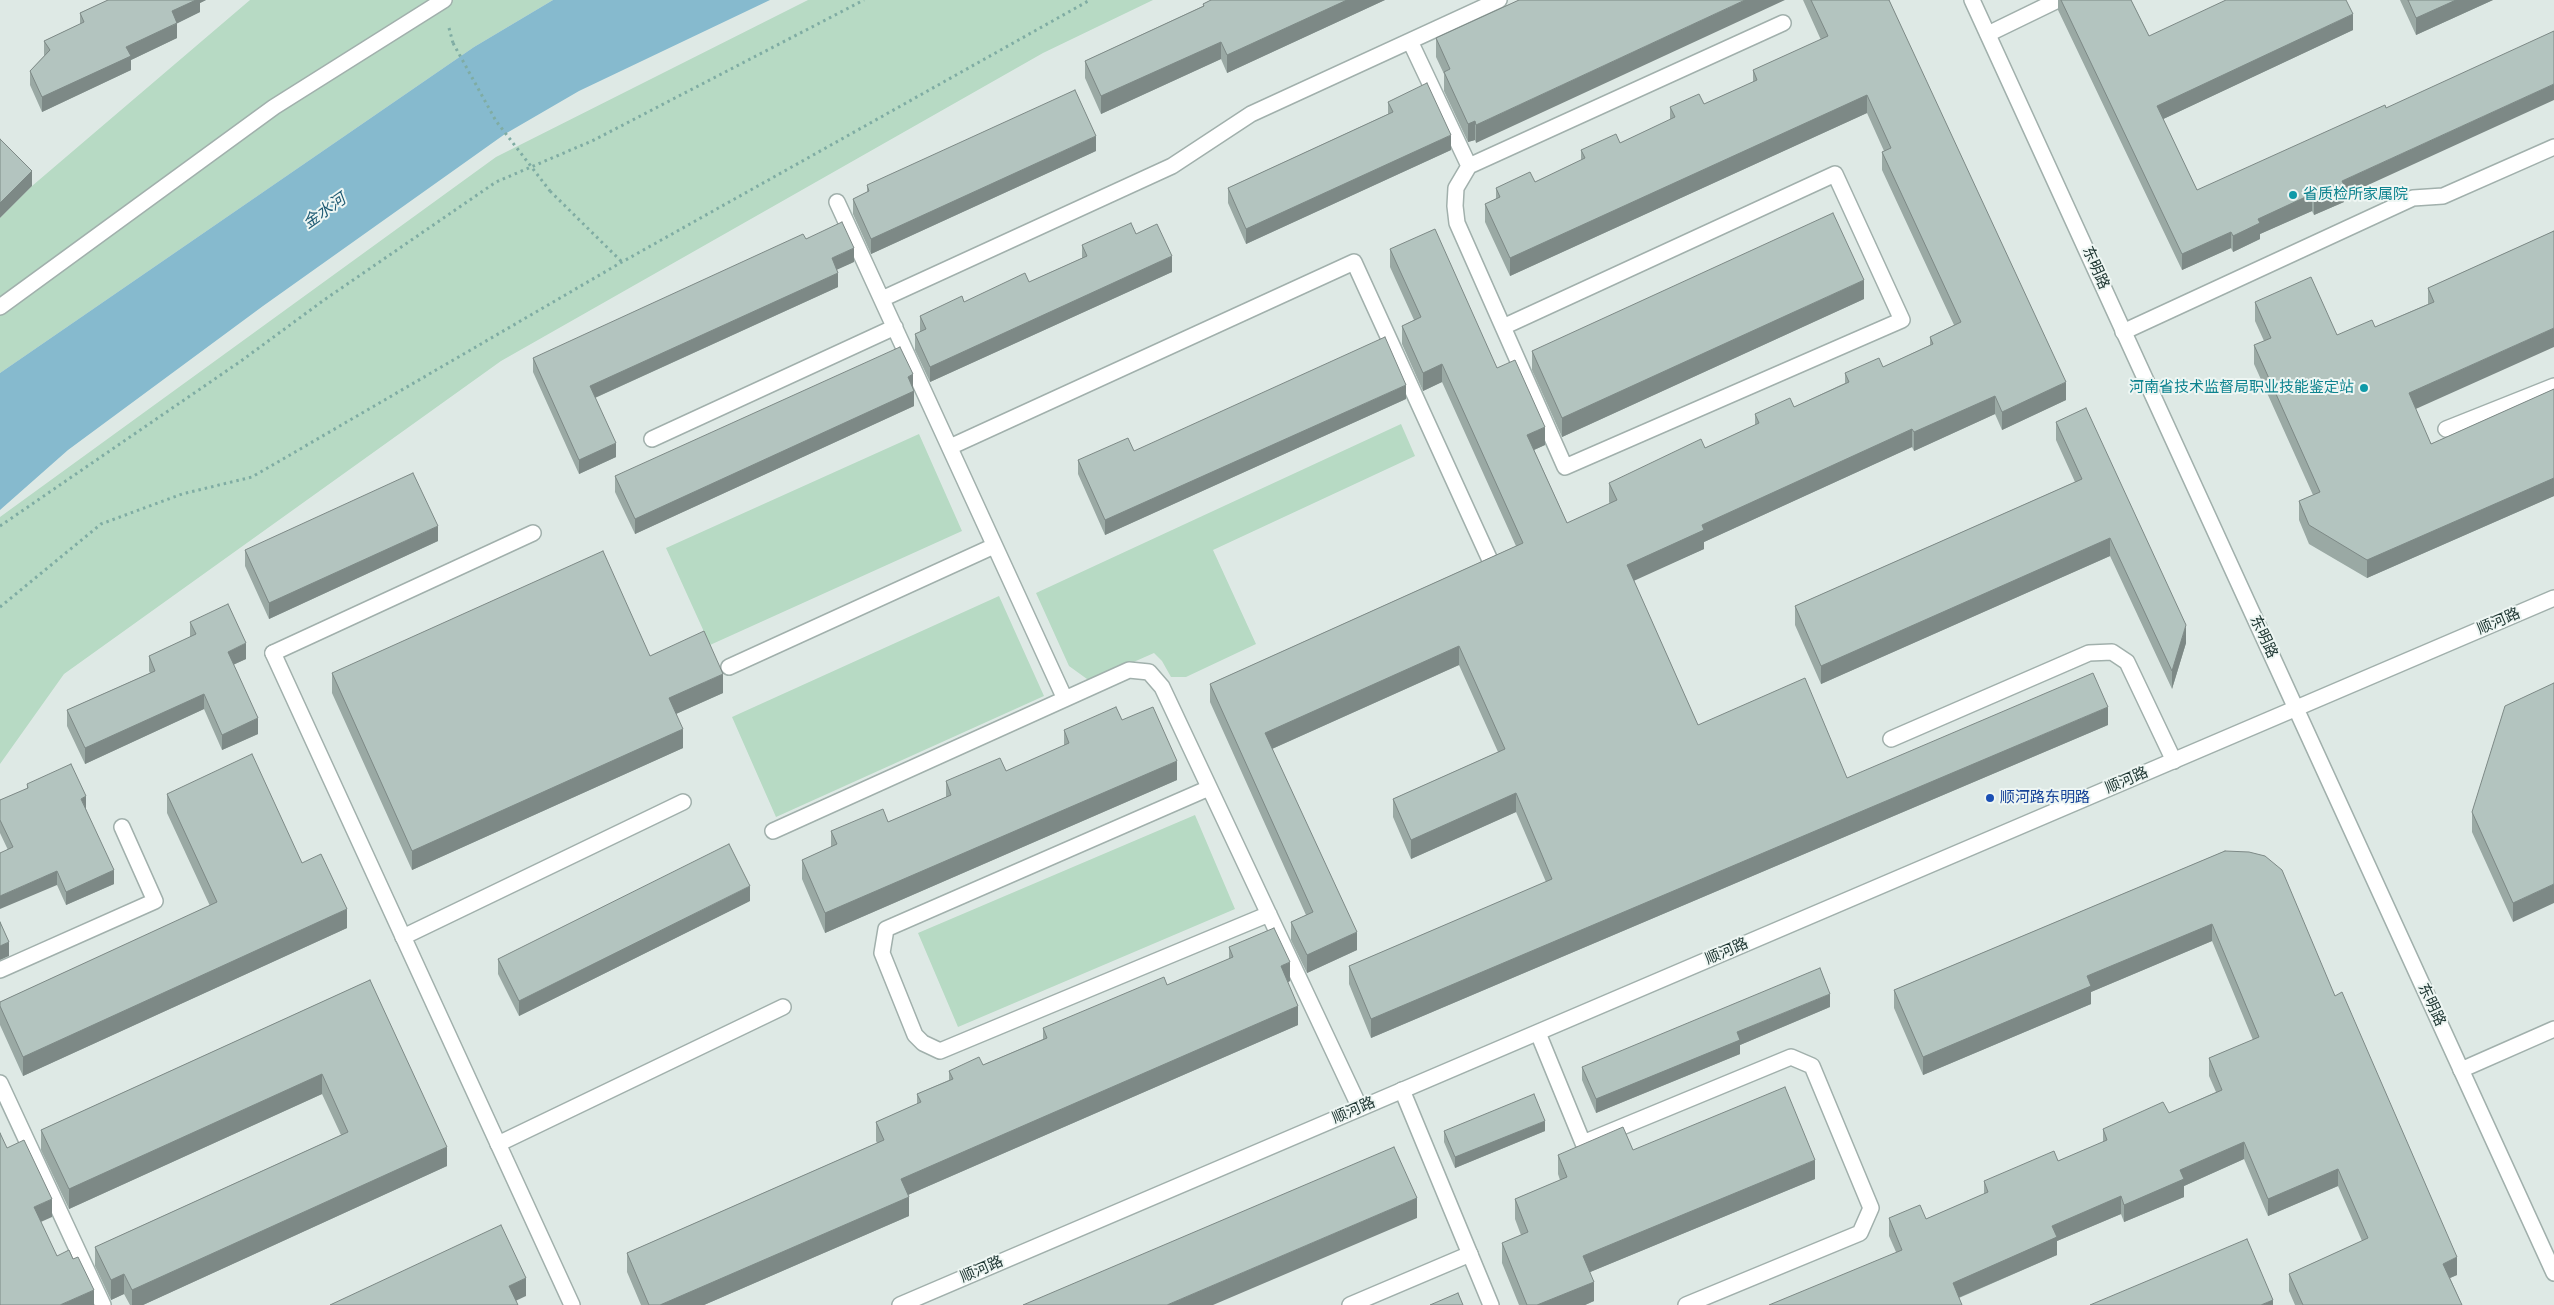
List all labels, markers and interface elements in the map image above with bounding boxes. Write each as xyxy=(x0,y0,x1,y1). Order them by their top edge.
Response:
place label: 省质检所家属院 xyxy=(2303,186,2408,204)
marker: 省质检所家属院 xyxy=(2287,189,2299,201)
water label: 金水河 xyxy=(300,190,350,234)
street label: 东明路 xyxy=(2078,244,2112,292)
place label: 河南省技术监督局职业技能鉴定站 xyxy=(2129,379,2354,397)
marker: 河南省技术监督局职业技能鉴定站 xyxy=(2358,382,2370,394)
street label: 顺河路 xyxy=(2475,605,2523,639)
street label: 东明路 xyxy=(2245,613,2281,661)
street label: 顺河路 xyxy=(2103,764,2151,798)
place label: 顺河路东明路 xyxy=(2000,789,2090,807)
marker: 顺河路东明路 xyxy=(1984,792,1996,804)
street label: 顺河路 xyxy=(1703,935,1751,969)
street label: 东明路 xyxy=(2413,981,2449,1029)
street label: 顺河路 xyxy=(1330,1094,1378,1128)
street label: 顺河路 xyxy=(958,1253,1006,1287)

